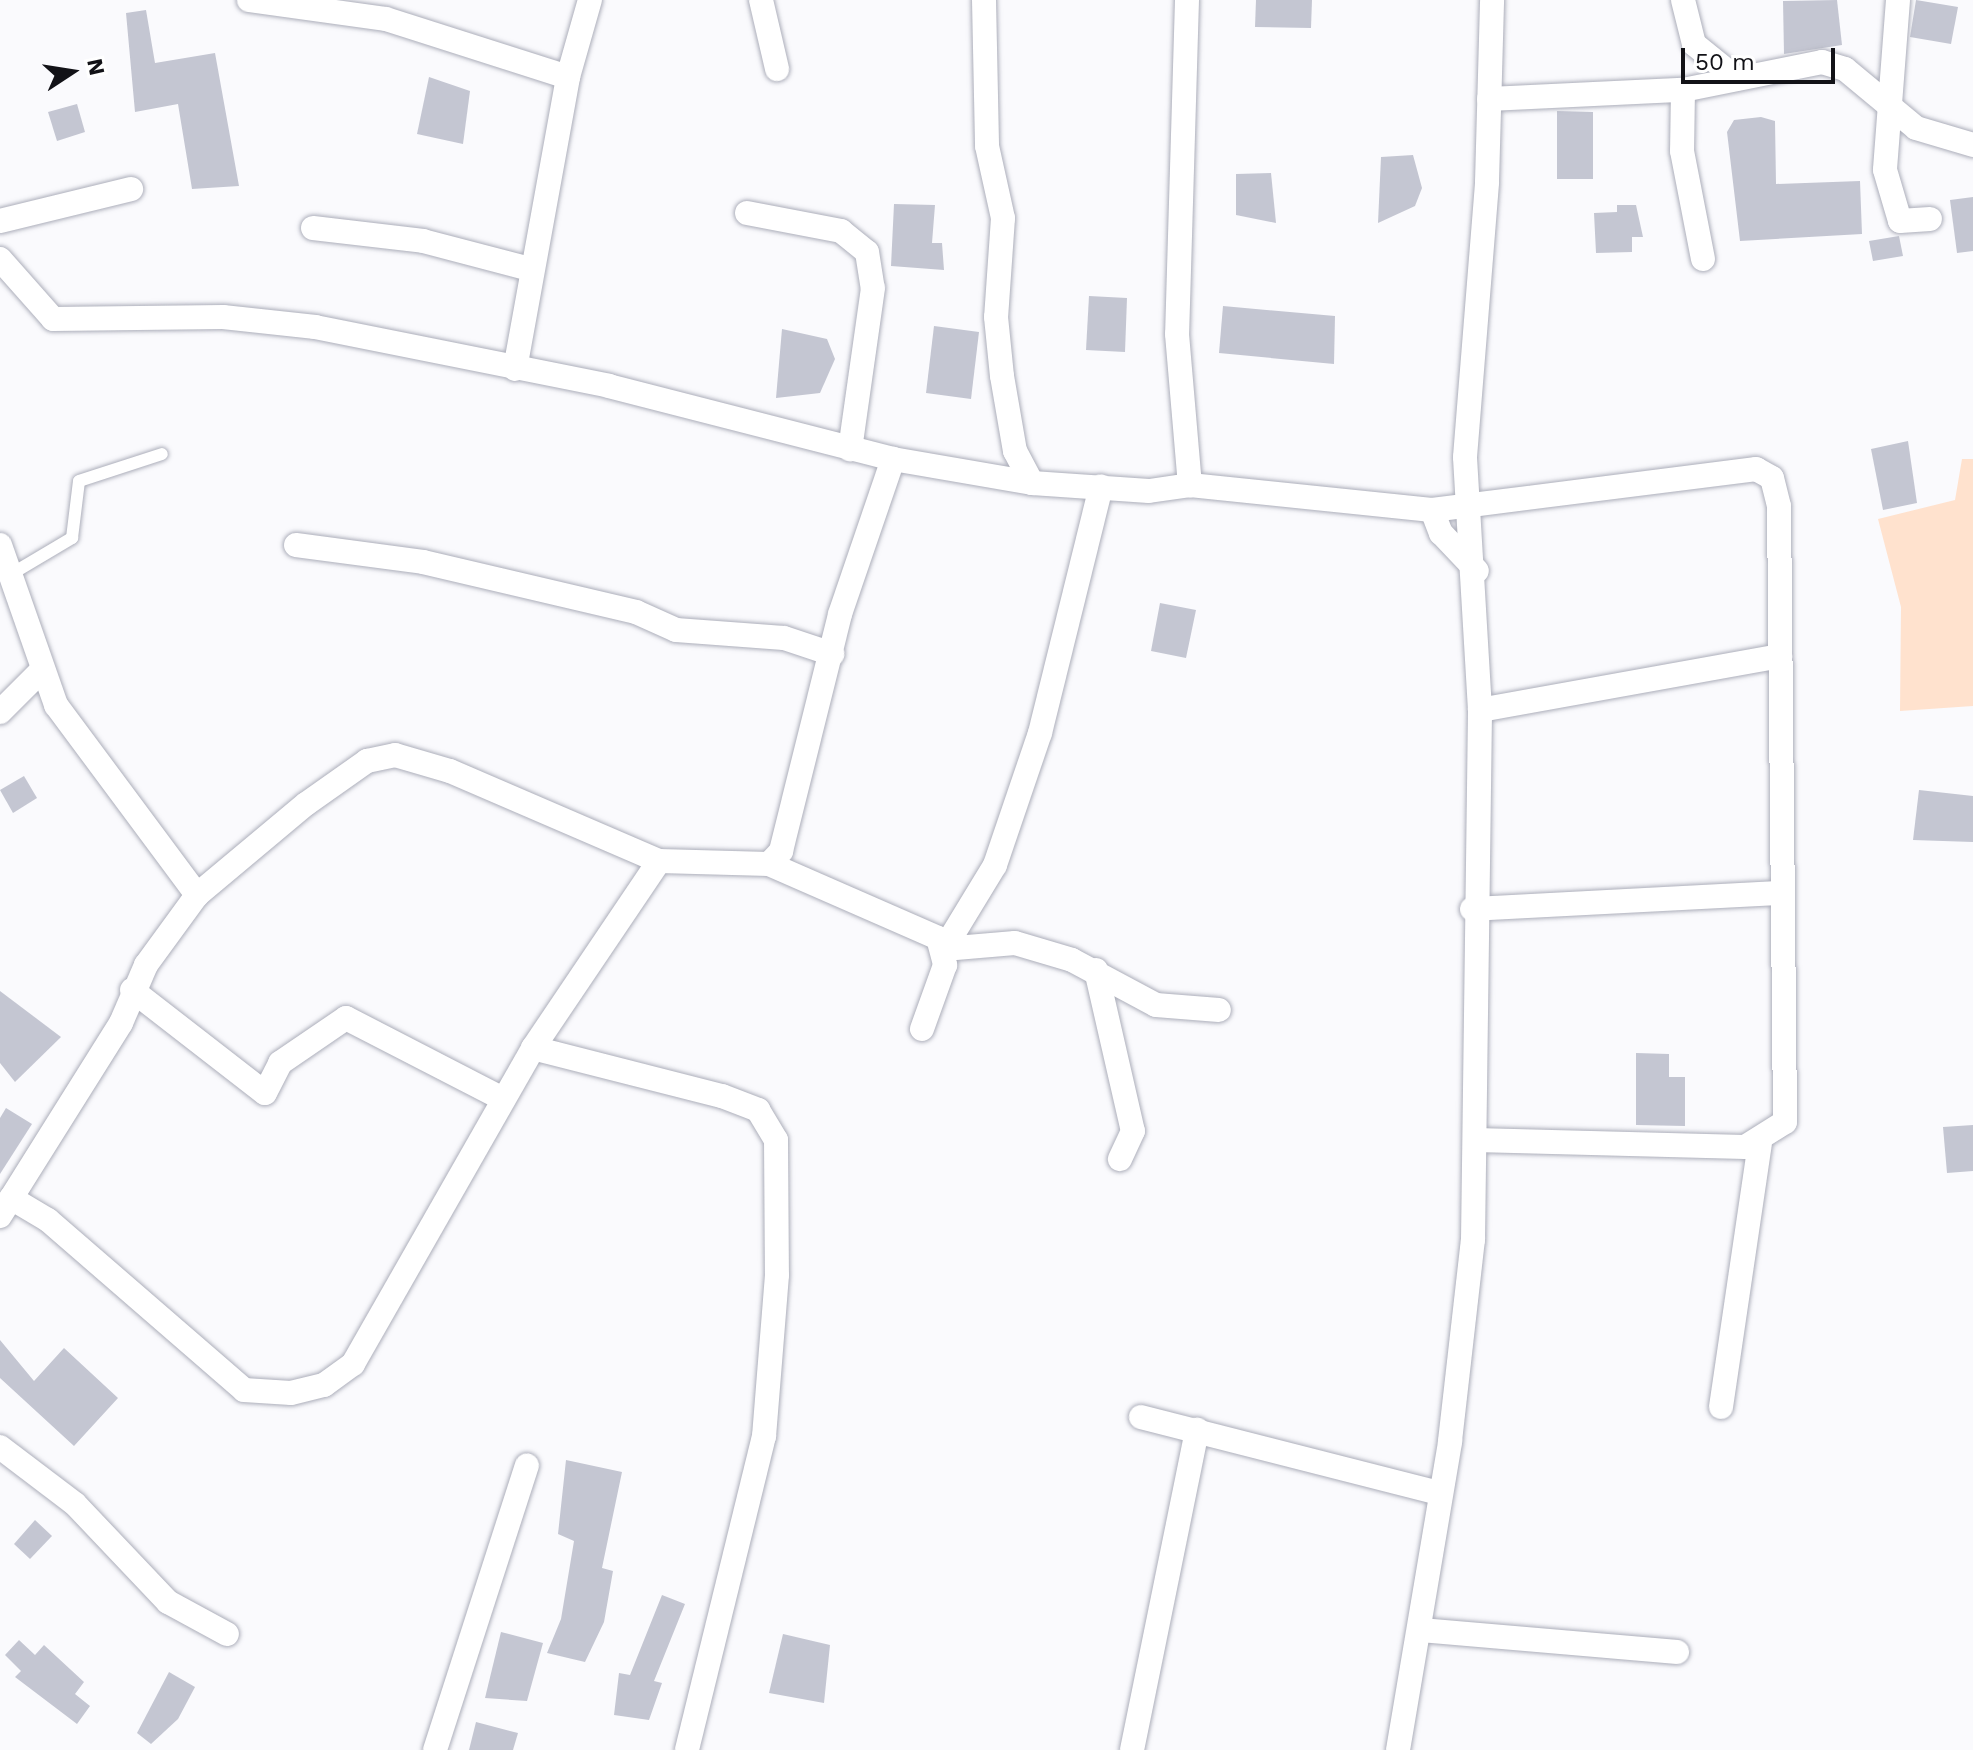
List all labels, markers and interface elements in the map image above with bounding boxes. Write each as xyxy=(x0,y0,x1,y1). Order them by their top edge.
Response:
north arrow xyxy=(32,32,112,112)
scale bar xyxy=(1685,32,1839,82)
text: 50 m xyxy=(1695,48,1755,76)
text: N xyxy=(82,56,110,77)

